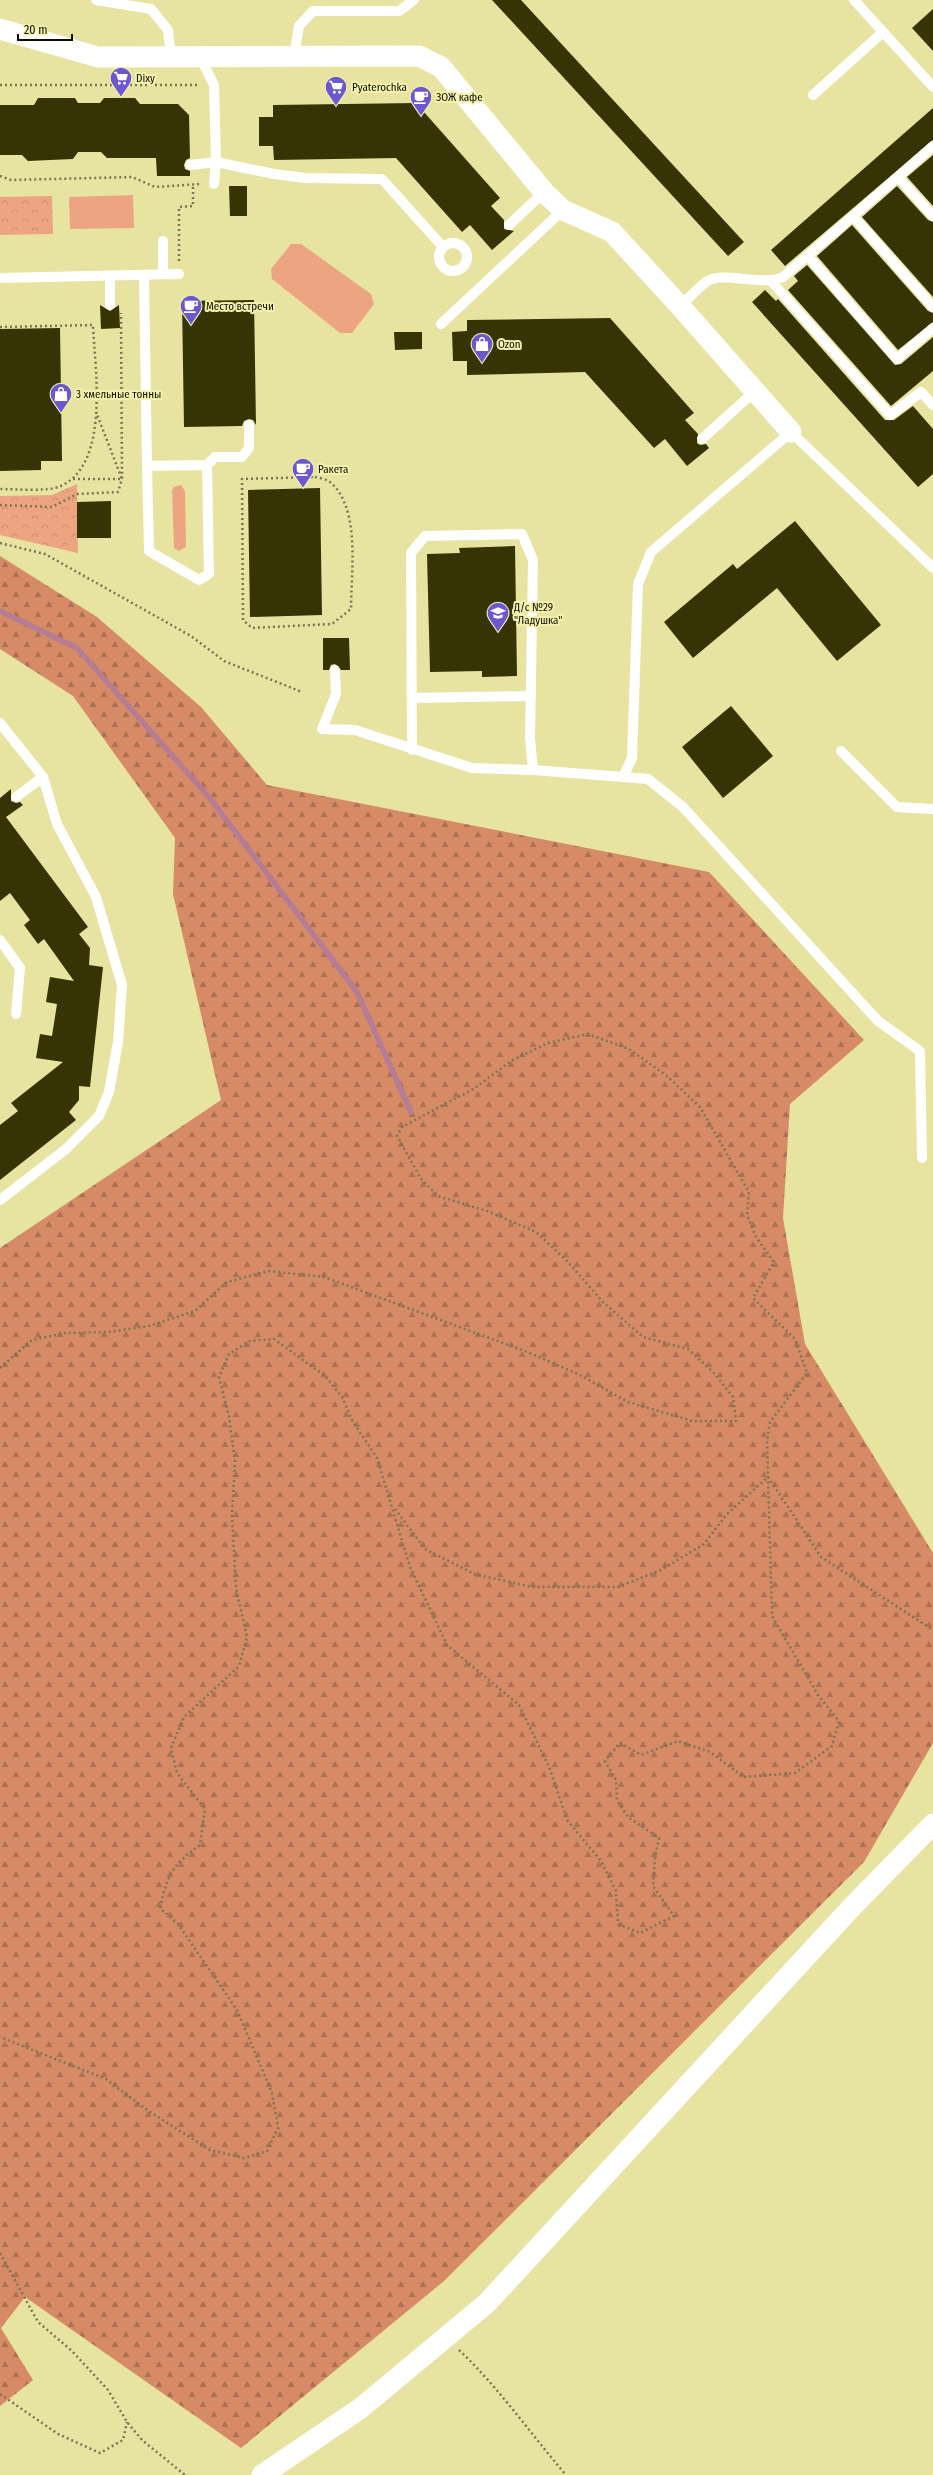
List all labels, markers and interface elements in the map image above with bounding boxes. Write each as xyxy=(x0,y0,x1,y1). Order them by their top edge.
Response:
scale bar xyxy=(18,16,72,42)
text: 20 m xyxy=(24,23,48,37)
supermarket icon: Dixy xyxy=(108,65,134,98)
place label: Dixy xyxy=(136,72,155,85)
supermarket icon: Pyaterochka xyxy=(323,74,349,107)
place label: Pyaterochka xyxy=(352,81,407,94)
cafe icon: ЗОЖ кафе xyxy=(408,84,434,117)
place label: ЗОЖ кафе xyxy=(436,91,483,104)
cafe icon: Место встречи xyxy=(178,293,204,326)
place label: Место встречи xyxy=(206,300,274,313)
shop icon: Ozon xyxy=(469,331,495,364)
place label: Ozon xyxy=(498,338,521,351)
shop icon: 3 хмельные тонны xyxy=(48,381,74,414)
place label: 3 хмельные тонны xyxy=(76,388,161,401)
cafe icon: Ракета xyxy=(290,456,316,489)
place label: Ракета xyxy=(318,463,348,476)
school or university icon: Д/с №29 "Ладушка" xyxy=(485,600,511,633)
place label: Д/с №29 "Ладушка" xyxy=(513,601,562,627)

